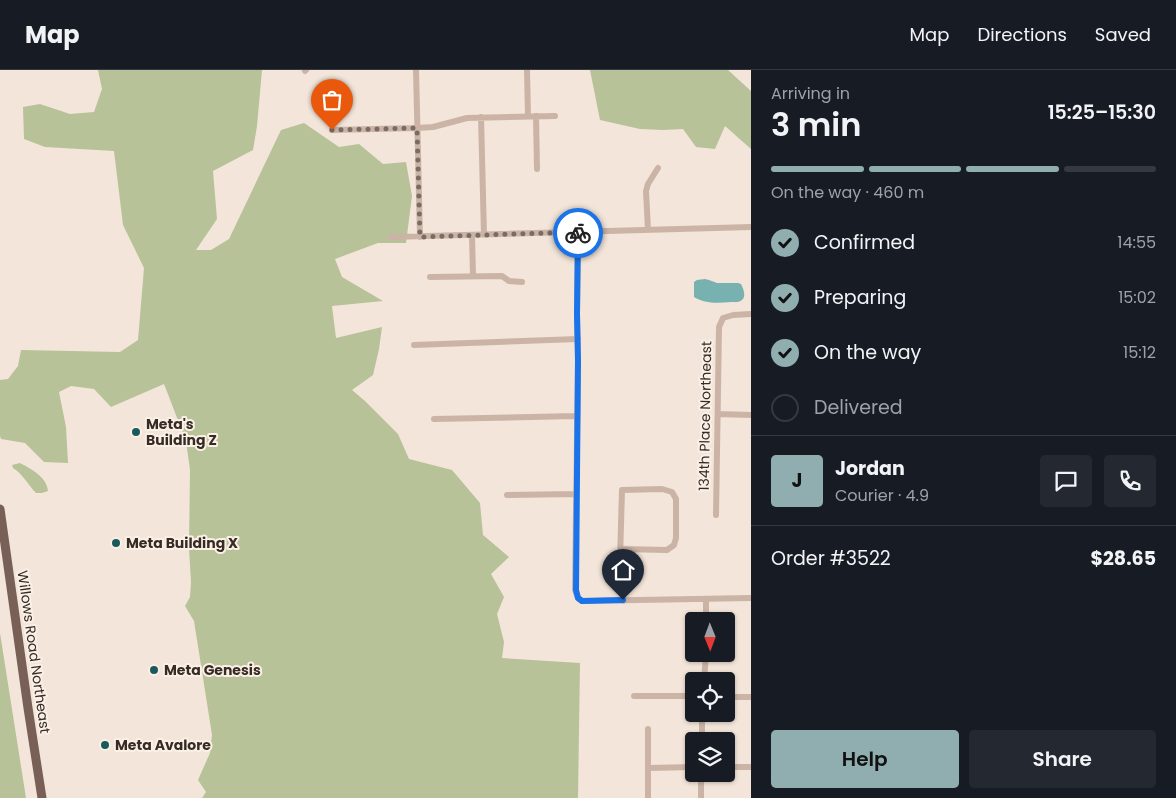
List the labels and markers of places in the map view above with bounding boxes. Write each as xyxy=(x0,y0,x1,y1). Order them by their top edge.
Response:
pin xyxy=(311,79,353,130)
place label: Meta's Building Z xyxy=(146,414,217,450)
marker: Meta's Building Z xyxy=(130,426,142,438)
place label: Meta Building X xyxy=(126,533,238,553)
marker: Meta Building X xyxy=(110,537,122,549)
pin xyxy=(602,549,644,600)
place label: Meta Genesis xyxy=(164,660,261,680)
marker: Meta Genesis xyxy=(148,664,160,676)
place label: Meta Avalore xyxy=(115,735,211,755)
marker: Meta Avalore xyxy=(99,739,111,751)

